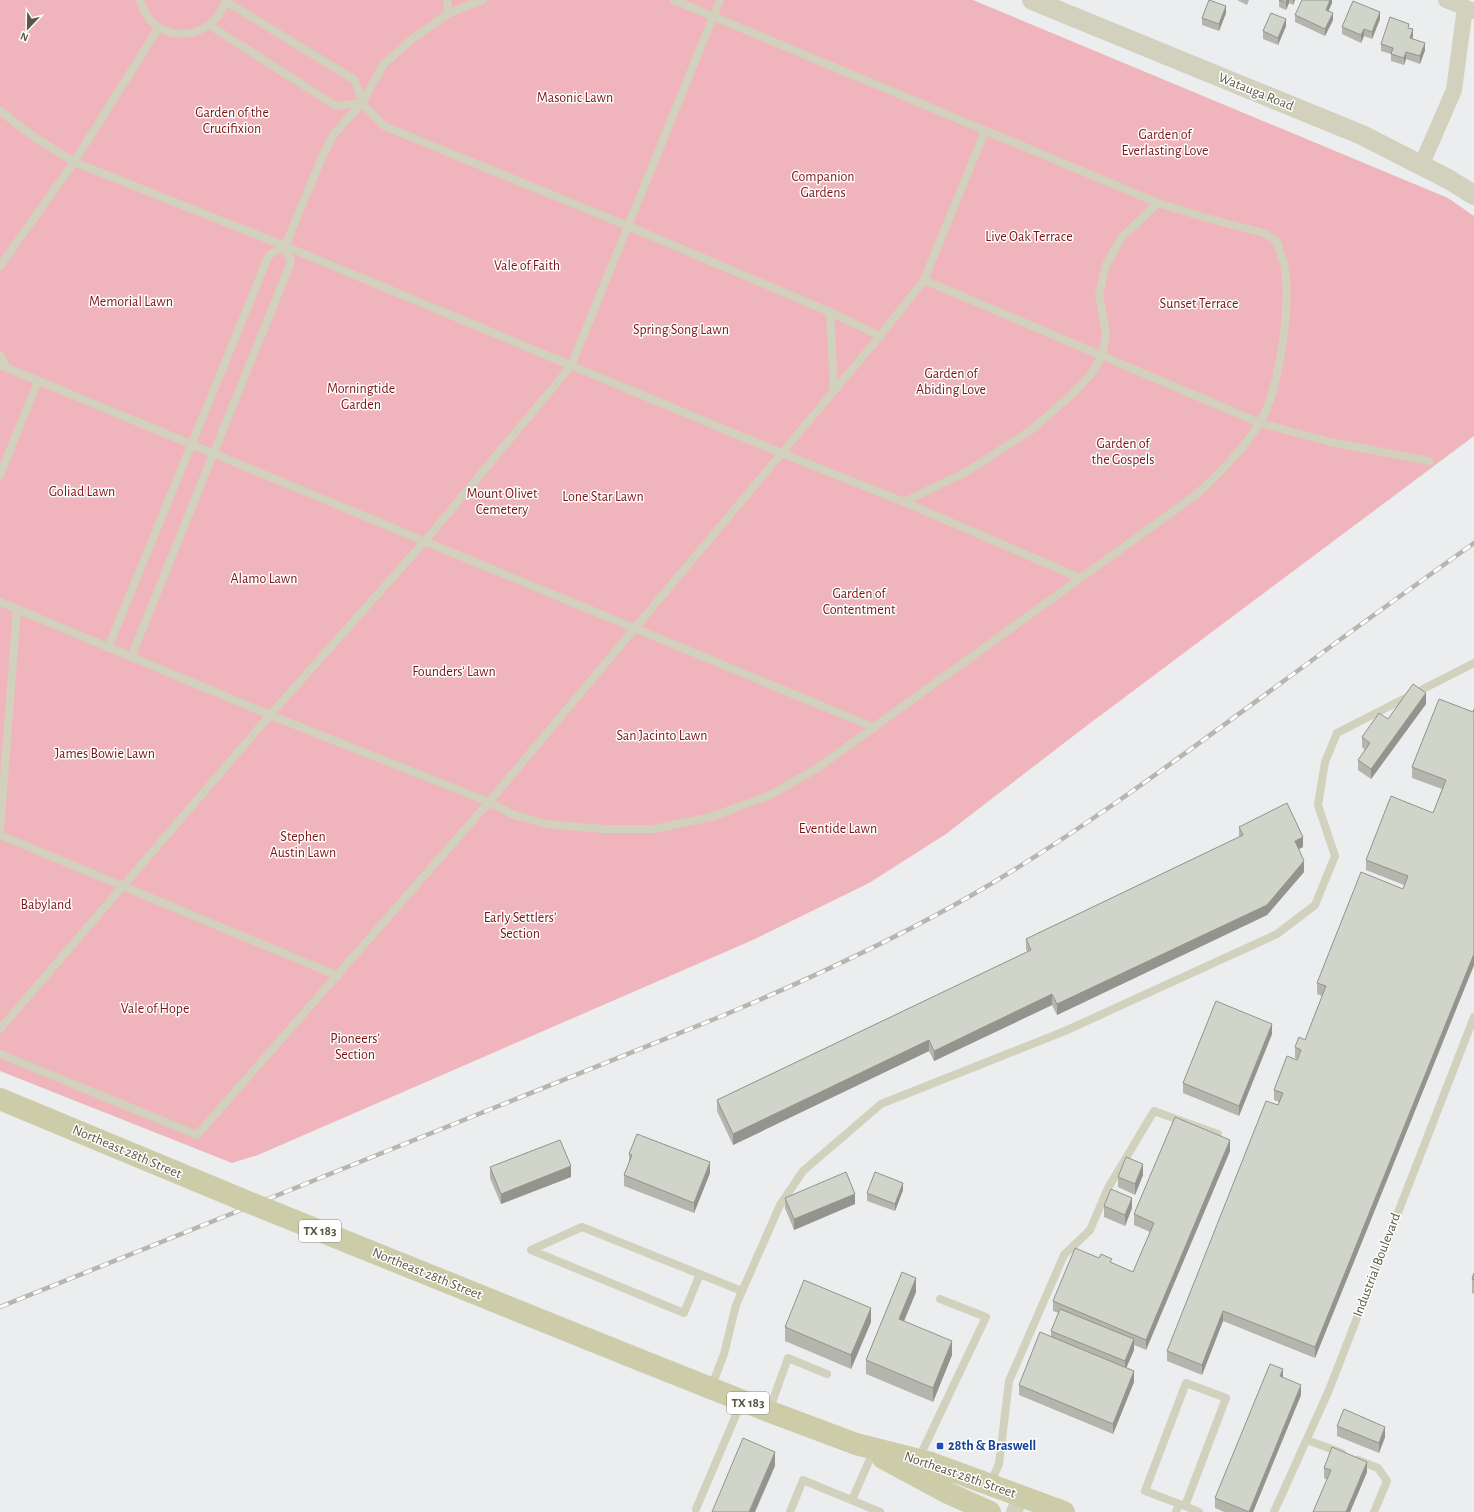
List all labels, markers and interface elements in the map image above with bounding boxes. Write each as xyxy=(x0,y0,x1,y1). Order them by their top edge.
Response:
north arrow xyxy=(8,8,48,48)
text: N xyxy=(19,30,30,43)
street label: Watauga Road xyxy=(1216,71,1296,113)
park label: Masonic Lawn xyxy=(537,91,613,105)
park label: Garden of the Crucifixion xyxy=(195,106,269,136)
park label: Garden of Everlasting Love xyxy=(1122,128,1208,158)
park label: Companion Gardens xyxy=(792,170,854,200)
park label: Live Oak Terrace xyxy=(985,230,1073,244)
park label: Vale of Faith xyxy=(494,259,560,273)
park label: Memorial Lawn xyxy=(89,295,173,309)
park label: Sunset Terrace xyxy=(1160,297,1238,311)
park label: Spring Song Lawn xyxy=(633,323,729,337)
park label: Garden of Abiding Love xyxy=(916,367,986,397)
park label: Morningtide Garden xyxy=(327,382,395,412)
park label: Garden of the Gospels xyxy=(1092,437,1154,467)
park label: Goliad Lawn xyxy=(49,485,115,499)
park label: Mount Olivet Cemetery xyxy=(466,487,538,517)
park label: Lone Star Lawn xyxy=(562,490,644,504)
park label: Alamo Lawn xyxy=(230,572,298,586)
park label: Garden of Contentment xyxy=(823,587,896,617)
park label: Founders’ Lawn xyxy=(412,665,496,679)
park label: San Jacinto Lawn xyxy=(617,729,707,743)
park label: James Bowie Lawn xyxy=(55,747,155,761)
park label: Eventide Lawn xyxy=(799,822,877,836)
park label: Stephen Austin Lawn xyxy=(270,830,336,860)
park label: Babyland xyxy=(20,898,72,912)
park label: Early Settlers’ Section xyxy=(484,911,556,941)
park label: Vale of Hope xyxy=(121,1002,189,1016)
park label: Pioneers’ Section xyxy=(330,1032,380,1062)
street label: Northeast 28th Street xyxy=(70,1123,184,1182)
street label: Industrial Boulevard xyxy=(1351,1211,1403,1319)
road number: TX 183 xyxy=(299,1220,341,1242)
street label: Northeast 28th Street xyxy=(370,1246,484,1303)
road number: TX 183 xyxy=(727,1392,769,1414)
place label: 28th & Braswell xyxy=(948,1439,1036,1453)
marker: 28th & Braswell xyxy=(935,1441,945,1451)
street label: Northeast 28th Street xyxy=(902,1449,1018,1501)

